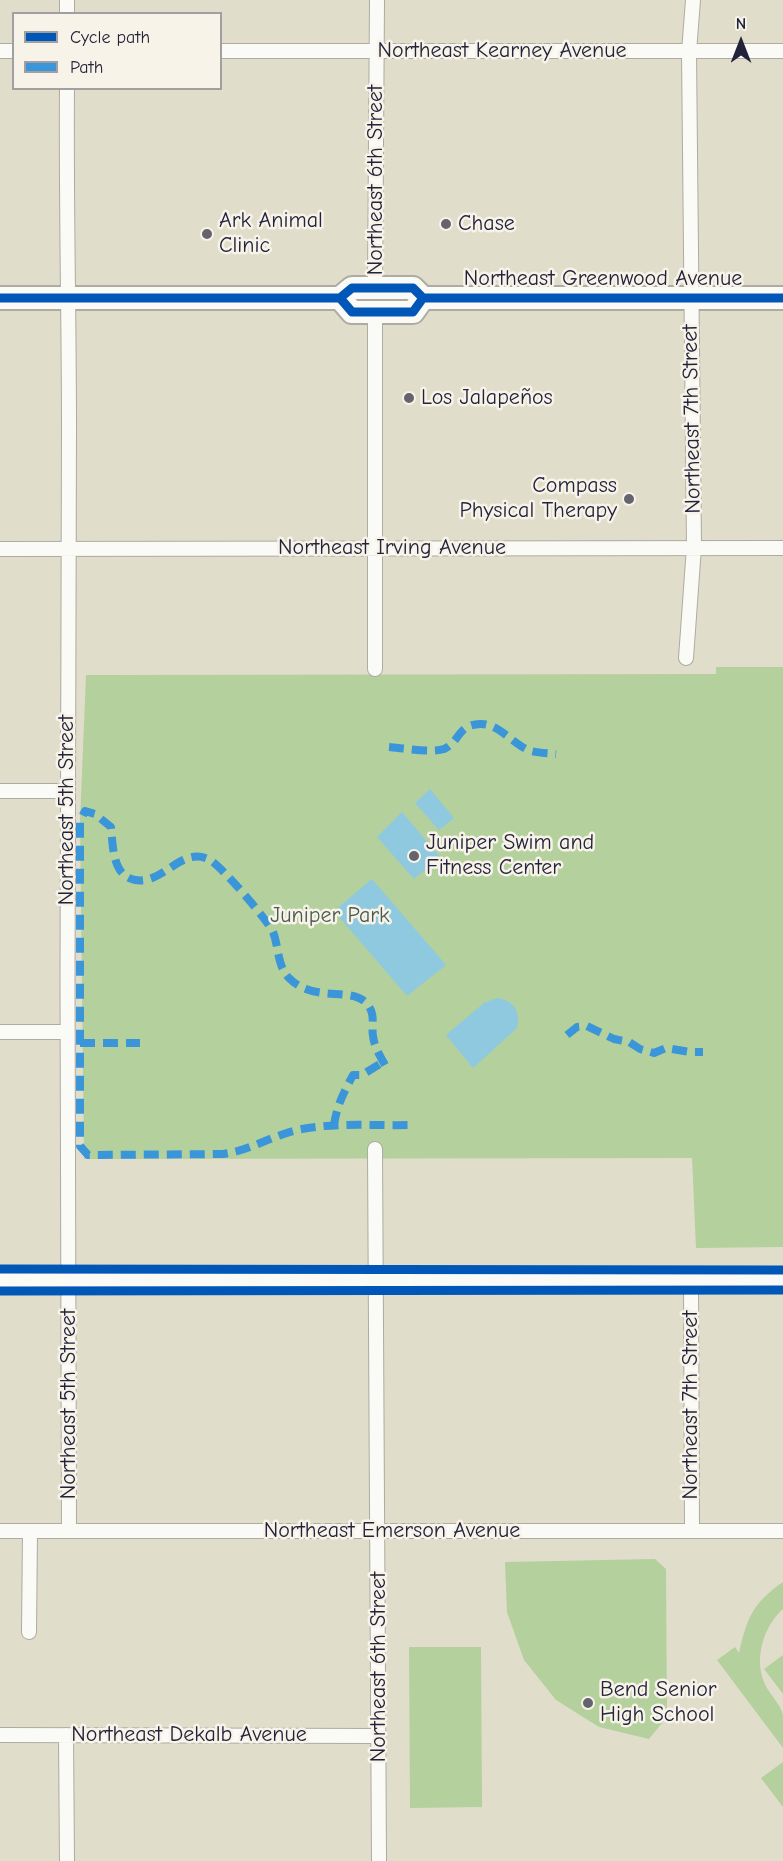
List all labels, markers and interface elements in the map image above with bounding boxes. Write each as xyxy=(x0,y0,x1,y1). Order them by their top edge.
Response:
legend xyxy=(12,12,222,90)
north arrow xyxy=(711,12,771,72)
text: N xyxy=(736,15,746,33)
text: Cycle path xyxy=(70,27,150,48)
street label: Northeast Kearney Avenue xyxy=(378,38,626,64)
text: Path xyxy=(70,57,103,78)
street label: Northeast 6th Street xyxy=(363,85,389,275)
place label: Ark Animal Clinic xyxy=(219,208,323,260)
place label: Chase xyxy=(458,211,515,237)
marker: Chase xyxy=(439,217,453,231)
marker: Ark Animal Clinic xyxy=(200,227,214,241)
street label: Northeast Greenwood Avenue xyxy=(464,266,742,292)
street label: Northeast 7th Street xyxy=(677,324,707,514)
place label: Los Jalapeños xyxy=(421,385,553,411)
marker: Los Jalapeños xyxy=(402,391,416,405)
place label: Compass Physical Therapy xyxy=(459,473,617,524)
marker: Compass Physical Therapy xyxy=(622,492,636,506)
street label: Northeast Irving Avenue xyxy=(278,535,506,561)
street label: Northeast 5th Street xyxy=(54,715,80,905)
place label: Juniper Swim and Fitness Center xyxy=(426,830,594,882)
marker: Juniper Swim and Fitness Center xyxy=(407,849,421,863)
park label: Juniper Park xyxy=(270,903,390,929)
street label: Northeast 5th Street xyxy=(56,1309,82,1499)
street label: Northeast 7th Street xyxy=(678,1310,704,1500)
street label: Northeast Emerson Avenue xyxy=(264,1518,520,1544)
street label: Northeast 6th Street xyxy=(366,1572,392,1762)
place label: Bend Senior High School xyxy=(600,1677,717,1729)
marker: Bend Senior High School xyxy=(581,1696,595,1710)
street label: Northeast Dekalb Avenue xyxy=(71,1722,307,1748)

